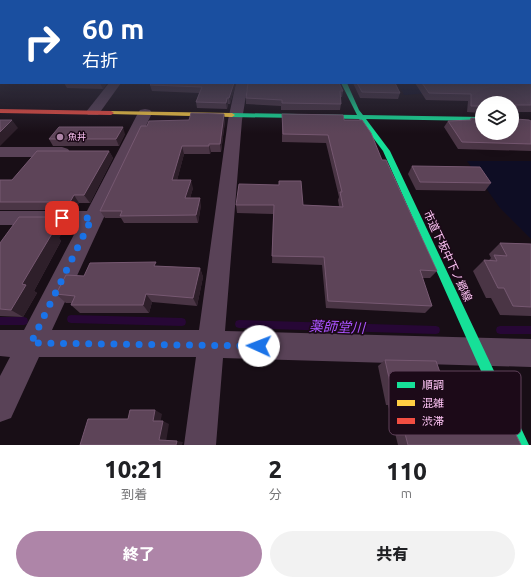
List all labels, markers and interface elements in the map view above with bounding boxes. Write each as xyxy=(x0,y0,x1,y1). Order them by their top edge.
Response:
text: 60 m xyxy=(82,13,144,44)
icon: right xyxy=(16,16,68,68)
text: 右折 xyxy=(82,50,118,70)
map controls xyxy=(475,96,519,140)
button: layers xyxy=(475,96,519,140)
marker: 魚丼 xyxy=(55,132,65,142)
place label: 魚丼 xyxy=(68,132,86,142)
pin xyxy=(45,201,79,235)
icon: arrive xyxy=(51,207,73,229)
street label: 市道下坂中下ノ郷線 xyxy=(422,209,474,303)
water label: 薬師堂川 xyxy=(309,318,367,336)
position arrow xyxy=(238,325,280,367)
legend xyxy=(389,371,521,435)
text: 順調 xyxy=(422,379,444,391)
text: 混雑 xyxy=(422,397,444,409)
text: 渋滞 xyxy=(422,415,444,427)
text: 10:21 xyxy=(104,456,164,483)
text: 2 xyxy=(268,456,282,483)
text: 110 xyxy=(386,458,427,485)
text: m xyxy=(401,486,412,500)
text: 到着 xyxy=(121,487,147,501)
text: 分 xyxy=(269,487,282,501)
button: 終了 xyxy=(16,531,262,577)
button: 共有 xyxy=(270,531,515,577)

